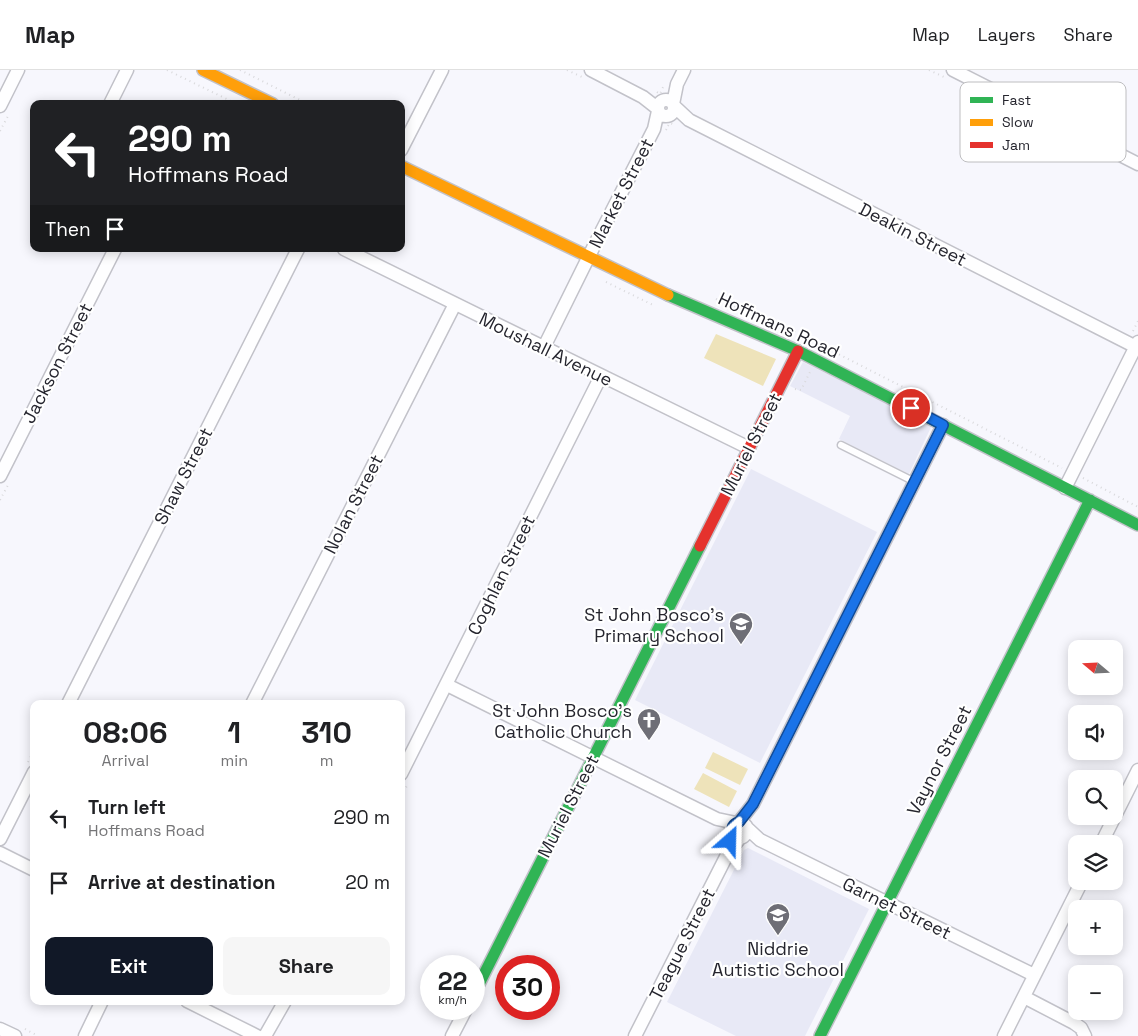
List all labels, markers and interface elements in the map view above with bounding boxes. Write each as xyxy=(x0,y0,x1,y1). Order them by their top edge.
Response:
text: Map xyxy=(25,19,75,50)
text: Map xyxy=(912,23,950,46)
text: Layers xyxy=(978,23,1035,46)
text: Share xyxy=(1063,23,1113,46)
legend xyxy=(960,82,1126,162)
text: Fast xyxy=(1002,91,1031,109)
text: Slow xyxy=(1002,113,1034,131)
text: 290 m xyxy=(128,117,232,161)
icon: left xyxy=(45,120,110,185)
street label: Market Street xyxy=(583,134,659,252)
text: Jam xyxy=(1002,136,1030,154)
text: Hoffmans Road xyxy=(128,160,289,188)
street label: Deakin Street xyxy=(855,197,971,271)
icon: arrive xyxy=(101,215,129,243)
text: Then xyxy=(45,217,91,242)
street label: Hoffmans Road xyxy=(715,287,843,363)
street label: Jackson Street xyxy=(17,299,97,427)
street label: Moushall Avenue xyxy=(476,307,616,391)
pin xyxy=(890,387,932,429)
street label: Muriel Street xyxy=(715,389,787,499)
icon: arrive xyxy=(897,394,925,422)
street label: Shaw Street xyxy=(149,423,217,529)
street label: Nolan Street xyxy=(318,450,388,558)
street label: Coghlan Street xyxy=(462,511,540,639)
place label: St John Bosco's Primary School xyxy=(584,603,724,647)
school or university icon: St John Bosco's Primary School xyxy=(728,611,754,645)
north arrow xyxy=(1068,640,1122,695)
map controls xyxy=(1068,640,1123,1020)
place label: St John Bosco's Catholic Church xyxy=(492,699,632,743)
street label: Vaynor Street xyxy=(901,701,977,819)
button: sound xyxy=(1068,705,1123,760)
church icon: St John Bosco's Catholic Church xyxy=(636,707,662,741)
text: 08:06 xyxy=(83,713,167,752)
text: 1 xyxy=(228,713,241,752)
text: 310 xyxy=(301,713,352,752)
text: Arrival xyxy=(102,750,149,771)
text: min xyxy=(221,750,248,771)
text: m xyxy=(320,750,333,771)
street label: Muriel Street xyxy=(532,751,604,861)
button: search xyxy=(1068,770,1123,825)
text: Turn left xyxy=(88,795,166,820)
icon: left xyxy=(45,804,73,832)
text: 290 m xyxy=(334,805,390,830)
position arrow xyxy=(703,814,755,866)
text: Hoffmans Road xyxy=(88,820,205,841)
button: layers xyxy=(1068,835,1123,890)
icon: arrive xyxy=(45,869,73,897)
text: Arrive at destination xyxy=(88,870,276,895)
text: 20 m xyxy=(345,870,390,895)
street label: Garnet Street xyxy=(839,872,955,944)
street label: Teague Street xyxy=(644,884,720,1004)
button: + xyxy=(1068,900,1123,955)
school or university icon: Niddrie Autistic School xyxy=(765,902,791,936)
button: Exit xyxy=(45,937,213,995)
button: Share xyxy=(223,937,390,995)
place label: Niddrie Autistic School xyxy=(712,937,844,981)
speed limit sign: 30 xyxy=(495,955,560,1020)
text: 22 xyxy=(438,965,467,997)
button: − xyxy=(1068,965,1123,1020)
text: km/h xyxy=(438,992,467,1008)

